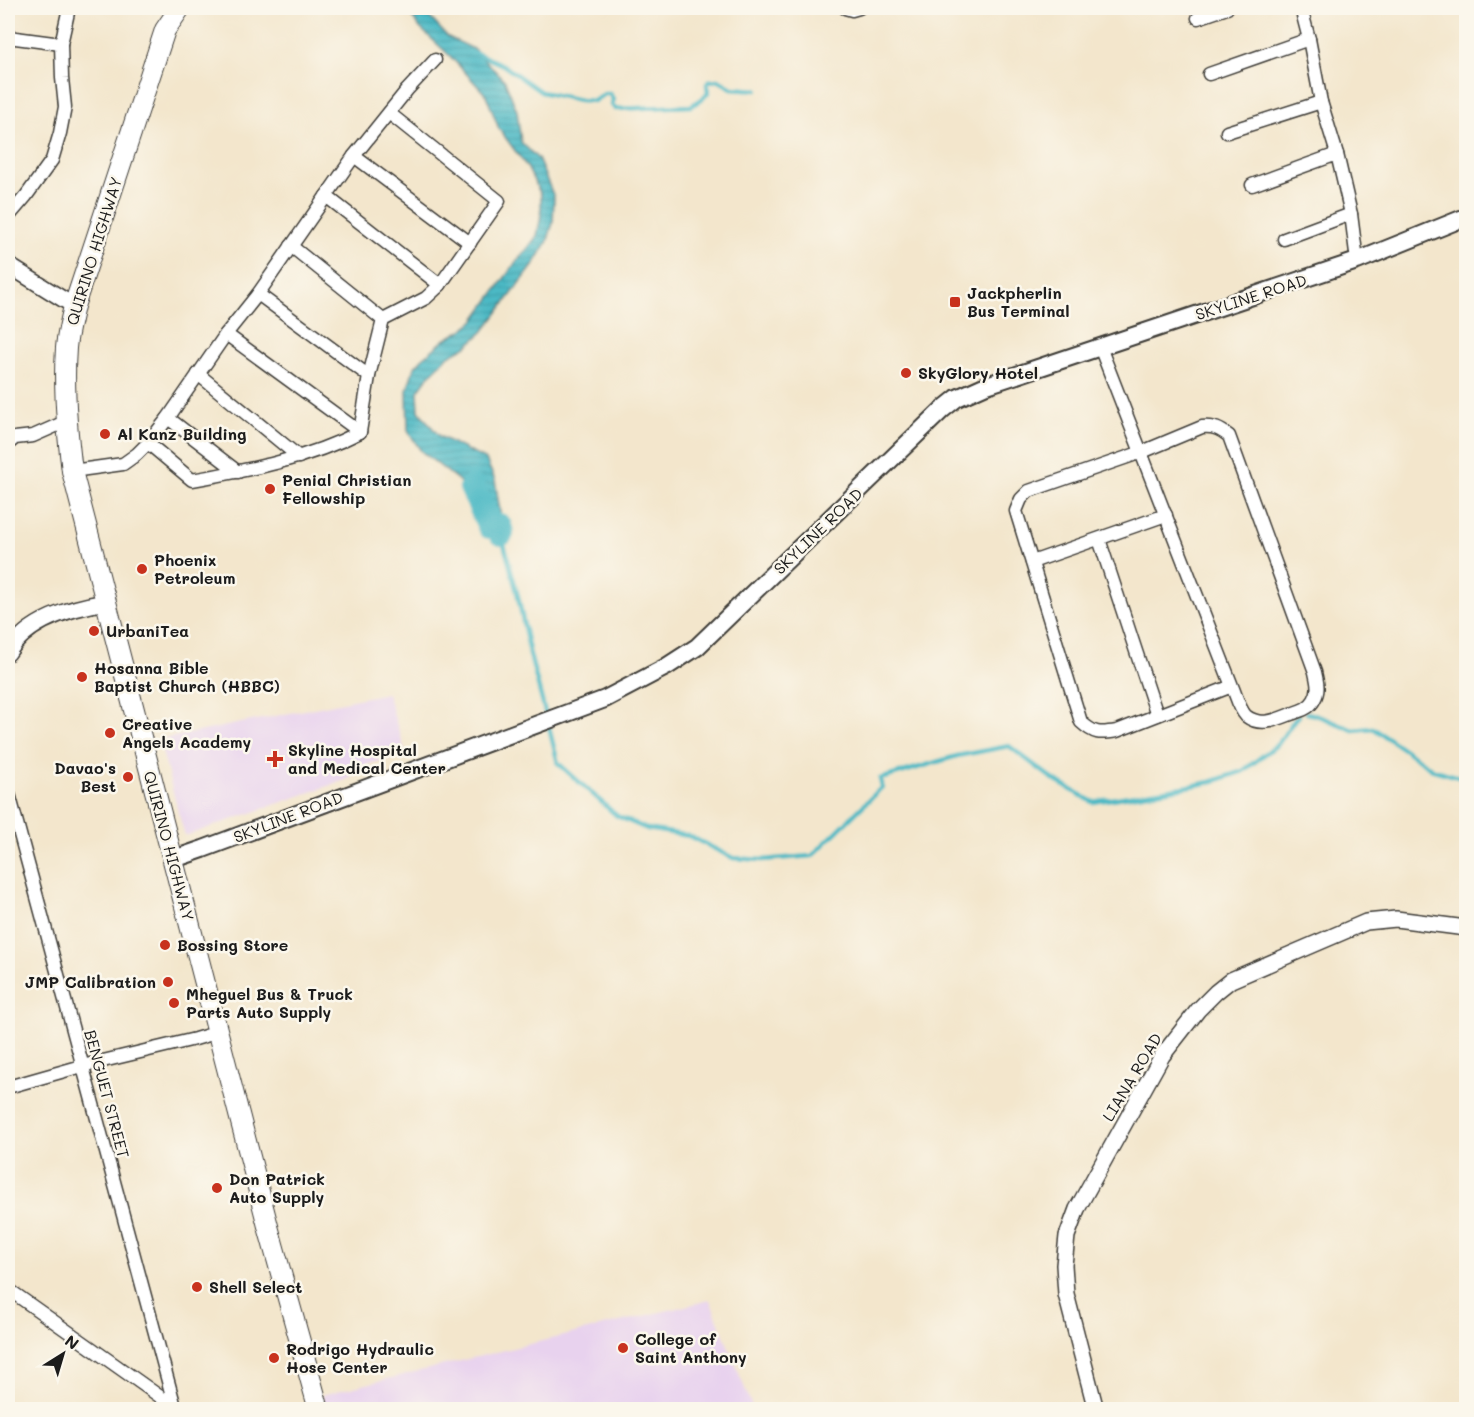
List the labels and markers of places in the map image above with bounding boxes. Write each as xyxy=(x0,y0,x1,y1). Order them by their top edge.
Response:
place label: Jackpherlin Bus Terminal xyxy=(967,282,1070,321)
marker: Jackpherlin Bus Terminal xyxy=(948,295,962,309)
place label: SkyGlory Hotel xyxy=(918,362,1038,383)
marker: SkyGlory Hotel xyxy=(899,366,913,380)
place label: Al Kanz Building xyxy=(117,423,247,444)
marker: Al Kanz Building xyxy=(98,427,112,441)
place label: Penial Christian Fellowship xyxy=(282,469,411,508)
marker: Penial Christian Fellowship xyxy=(263,482,277,496)
place label: Phoenix Petroleum xyxy=(154,549,235,588)
marker: Phoenix Petroleum xyxy=(135,562,149,576)
place label: UrbaniTea xyxy=(106,620,189,641)
marker: UrbaniTea xyxy=(87,624,101,638)
place label: Hosanna Bible Baptist Church (HBBC) xyxy=(94,657,280,696)
marker: Hosanna Bible Baptist Church (HBBC) xyxy=(75,670,89,684)
place label: Creative Angels Academy xyxy=(122,713,251,752)
marker: Creative Angels Academy xyxy=(103,726,117,740)
place label: Skyline Hospital and Medical Center xyxy=(288,739,446,778)
marker: Skyline Hospital and Medical Center xyxy=(266,750,284,768)
place label: Davao's Best xyxy=(54,757,116,796)
marker: Davao's Best xyxy=(121,770,135,784)
place label: Bossing Store xyxy=(177,934,288,955)
marker: Bossing Store xyxy=(158,938,172,952)
place label: JMP Calibration xyxy=(25,971,156,992)
marker: JMP Calibration xyxy=(161,975,175,989)
place label: Mheguel Bus & Truck Parts Auto Supply xyxy=(186,983,353,1022)
marker: Mheguel Bus & Truck Parts Auto Supply xyxy=(167,996,181,1010)
place label: Don Patrick Auto Supply xyxy=(229,1168,325,1207)
marker: Don Patrick Auto Supply xyxy=(210,1181,224,1195)
place label: Shell Select xyxy=(209,1276,302,1297)
marker: Shell Select xyxy=(190,1280,204,1294)
place label: College of Saint Anthony xyxy=(635,1328,747,1367)
place label: Rodrigo Hydraulic Hose Center xyxy=(286,1338,434,1377)
marker: College of Saint Anthony xyxy=(616,1341,630,1355)
marker: Rodrigo Hydraulic Hose Center xyxy=(267,1351,281,1365)

